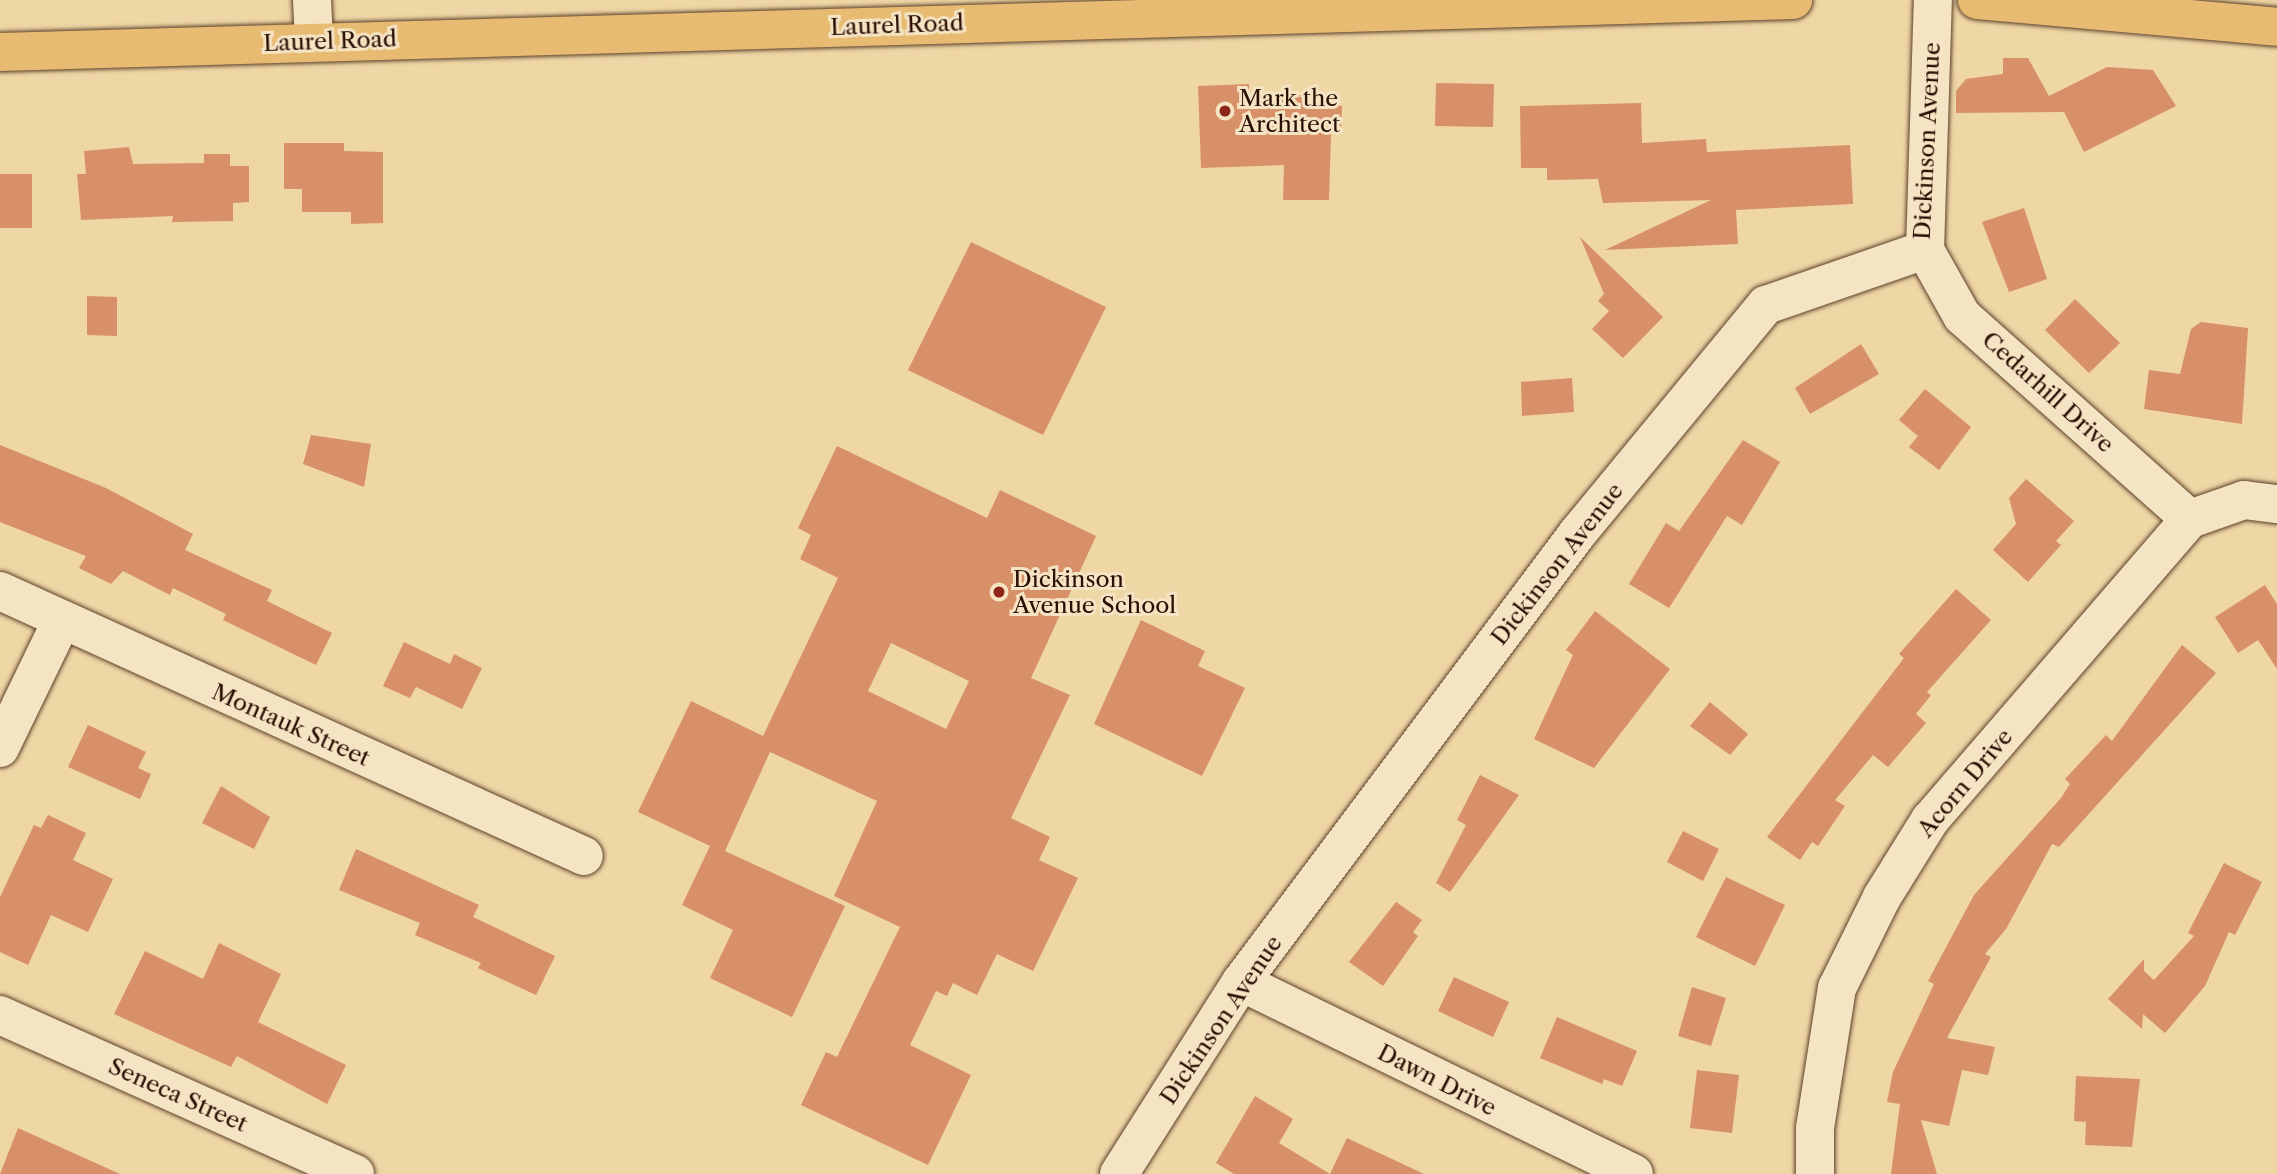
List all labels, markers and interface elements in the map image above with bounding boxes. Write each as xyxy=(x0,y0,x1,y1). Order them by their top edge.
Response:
street label: Laurel Road xyxy=(830,9,964,41)
street label: Laurel Road xyxy=(263,25,397,57)
street label: Dickinson Avenue xyxy=(1908,41,1946,241)
place label: Mark the Architect xyxy=(1239,84,1340,138)
marker: Mark the Architect xyxy=(1217,103,1233,119)
street label: Cedarhill Drive xyxy=(1977,326,2119,458)
street label: Dickinson Avenue xyxy=(1485,477,1629,651)
place label: Dickinson Avenue School xyxy=(1013,565,1176,619)
marker: Dickinson Avenue School xyxy=(991,584,1007,600)
street label: Montauk Street xyxy=(208,678,374,772)
street label: Acorn Drive xyxy=(1912,723,2018,843)
street label: Dickinson Avenue xyxy=(1154,930,1288,1110)
street label: Dawn Drive xyxy=(1373,1038,1501,1122)
street label: Seneca Street xyxy=(104,1052,252,1138)

